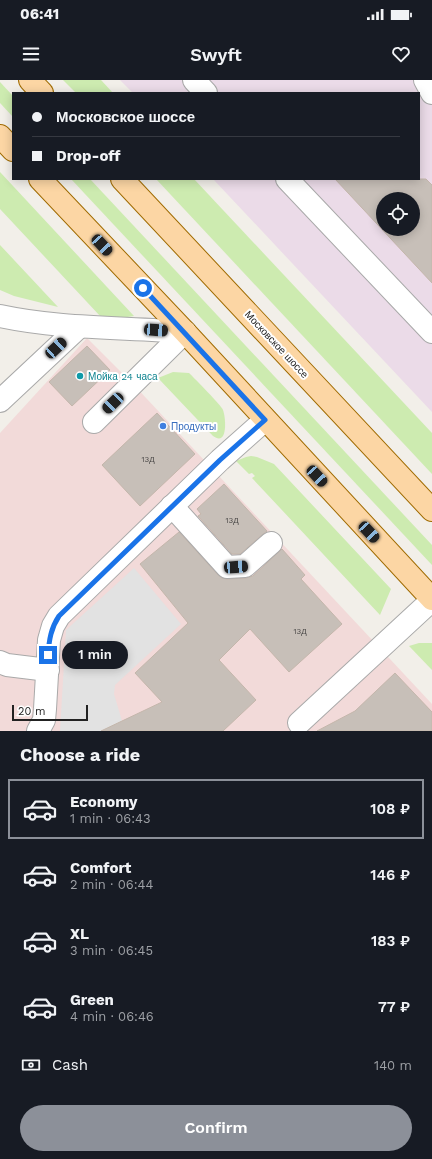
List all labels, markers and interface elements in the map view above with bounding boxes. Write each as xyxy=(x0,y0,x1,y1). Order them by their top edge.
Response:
text: 06:41 xyxy=(20,5,59,23)
icon: menu xyxy=(20,43,42,65)
icon: heart xyxy=(390,43,412,65)
text: Swyft xyxy=(190,44,242,65)
text: Московское шоссе xyxy=(56,108,195,126)
text: Drop-off xyxy=(56,147,121,165)
map controls xyxy=(376,192,420,236)
button: locate xyxy=(376,192,420,236)
car xyxy=(89,232,115,258)
route start xyxy=(134,279,152,297)
street label: Московское шоссе xyxy=(243,309,311,380)
car xyxy=(144,323,168,337)
car xyxy=(43,335,69,361)
marker: Мойка 24 часа xyxy=(75,371,85,381)
place label: Мойка 24 часа xyxy=(88,371,158,382)
car xyxy=(100,390,126,416)
marker: Продукты xyxy=(158,421,168,431)
place label: Продукты xyxy=(171,421,216,432)
house number: 13Д xyxy=(141,455,155,464)
car xyxy=(304,463,330,489)
house number: 13Д xyxy=(225,516,239,525)
car xyxy=(356,519,382,545)
car xyxy=(224,560,248,574)
house number: 13Д xyxy=(293,627,307,636)
callout: 1 min xyxy=(62,641,128,669)
route end xyxy=(39,646,57,664)
text: 1 min xyxy=(78,647,112,662)
scale bar xyxy=(12,703,88,722)
text: 20 m xyxy=(18,705,46,718)
text: Choose a ride xyxy=(20,744,140,765)
icon: car xyxy=(22,791,58,827)
text: Economy xyxy=(70,793,137,811)
text: 108 ₽ xyxy=(370,800,410,818)
text: 1 min · 06:43 xyxy=(70,811,151,826)
icon: car xyxy=(22,857,58,893)
text: Comfort xyxy=(70,859,131,877)
text: 146 ₽ xyxy=(370,866,410,884)
text: 2 min · 06:44 xyxy=(70,877,153,892)
icon: car xyxy=(22,923,58,959)
text: XL xyxy=(70,925,89,943)
text: 183 ₽ xyxy=(371,932,410,950)
text: 3 min · 06:45 xyxy=(70,943,153,958)
icon: car xyxy=(22,989,58,1025)
text: Green xyxy=(70,991,114,1009)
text: 77 ₽ xyxy=(378,998,410,1016)
text: 4 min · 06:46 xyxy=(70,1009,154,1024)
icon: cash xyxy=(20,1054,42,1076)
text: Cash xyxy=(52,1056,88,1074)
text: 140 m xyxy=(374,1058,412,1073)
button: Confirm xyxy=(20,1105,412,1151)

